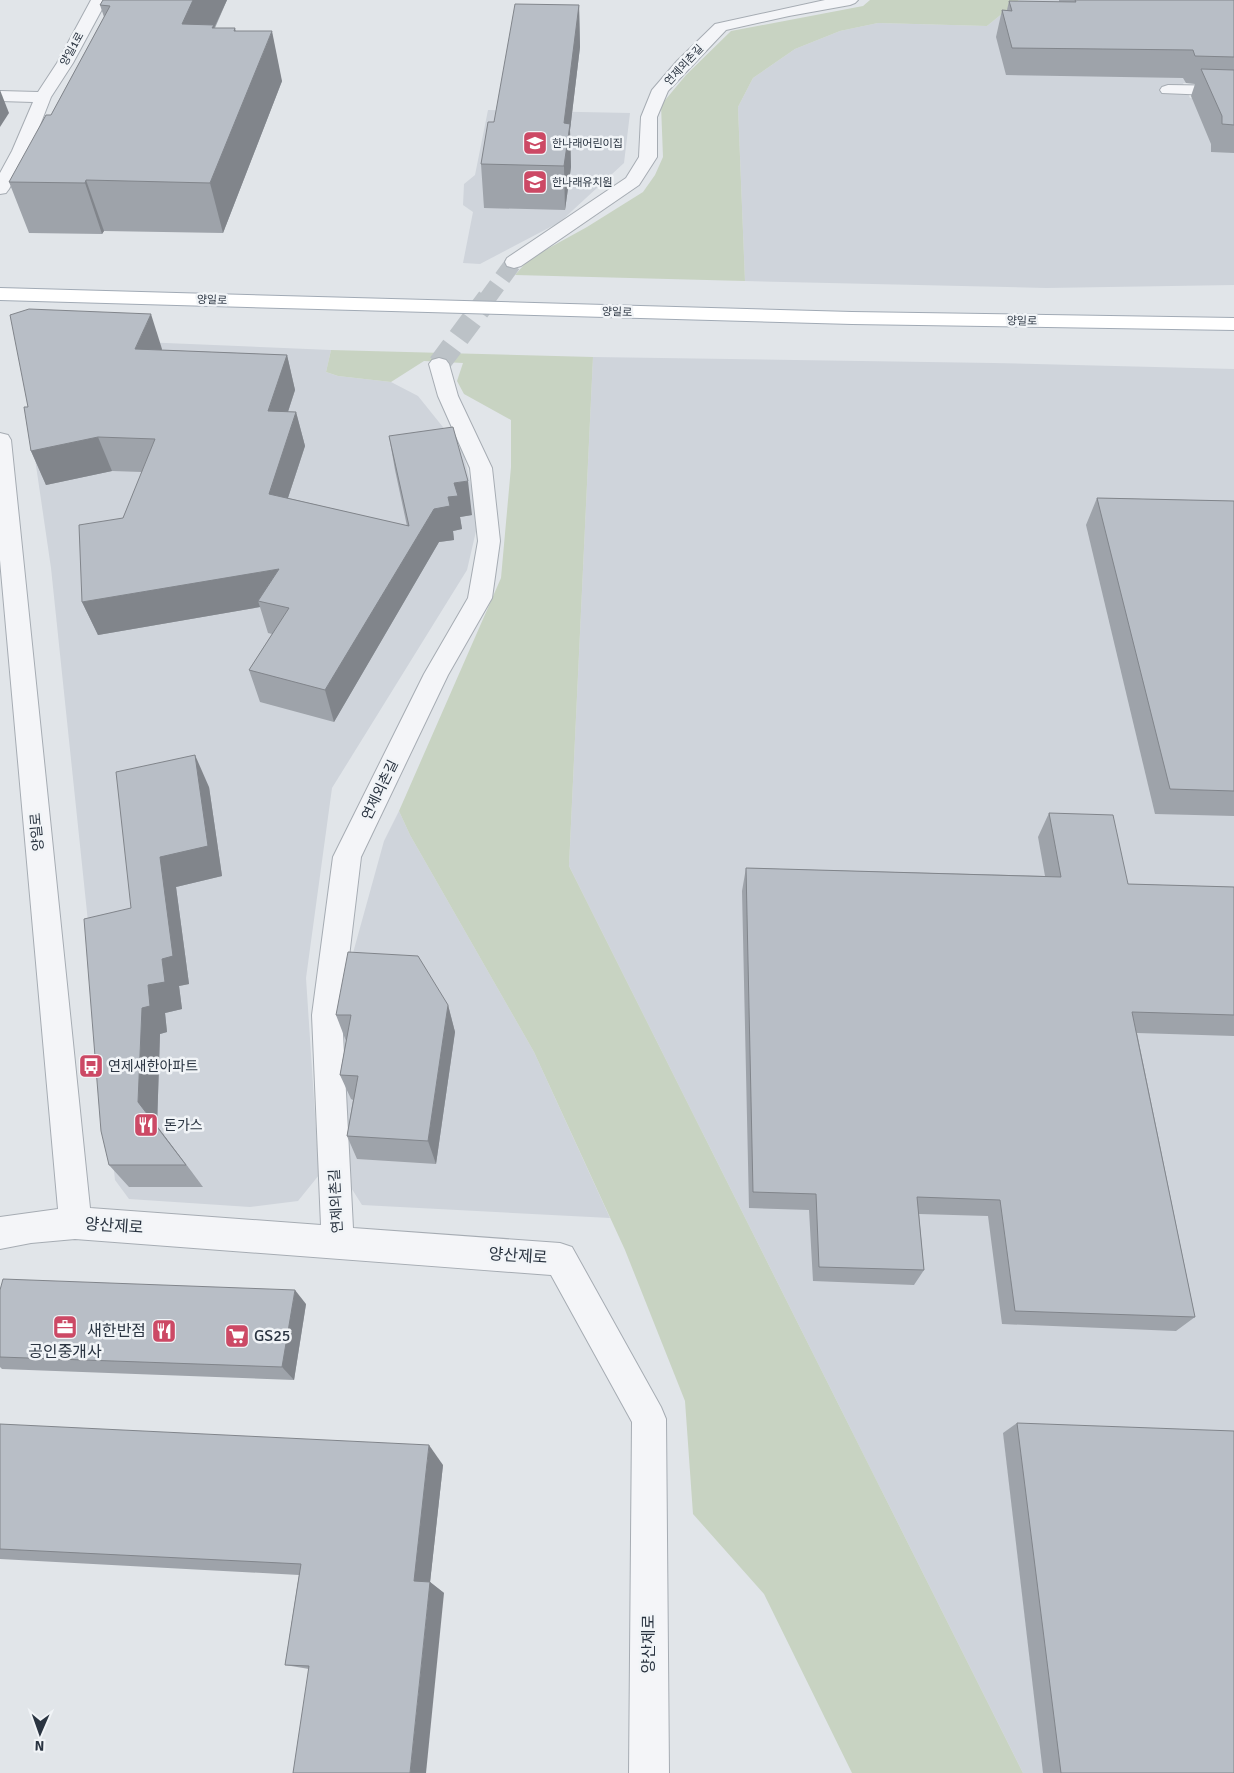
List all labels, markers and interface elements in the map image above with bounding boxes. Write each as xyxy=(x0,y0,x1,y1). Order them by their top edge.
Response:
street label: 양일1로 xyxy=(58,30,86,68)
street label: 연제외촌길 xyxy=(662,42,706,88)
school or university icon: 한나래어린이집 xyxy=(522,130,548,156)
place label: 한나래어린이집 xyxy=(552,137,623,150)
school or university icon: 한나래유치원 xyxy=(522,169,548,195)
place label: 한나래유치원 xyxy=(552,176,613,189)
street label: 양일로 xyxy=(197,293,227,307)
street label: 양일로 xyxy=(602,305,632,319)
street label: 양일로 xyxy=(1007,314,1037,328)
street label: 연제외촌길 xyxy=(358,757,402,823)
street label: 양일로 xyxy=(27,812,47,852)
bus stop icon: 연제새한아파트 xyxy=(78,1053,104,1079)
place label: 연제새한아파트 xyxy=(108,1058,198,1075)
restaurant icon: 돈가스 xyxy=(133,1112,159,1138)
place label: 돈가스 xyxy=(164,1117,203,1134)
street label: 연제외촌길 xyxy=(326,1168,346,1234)
street label: 양산제로 xyxy=(84,1214,144,1238)
street label: 양산제로 xyxy=(488,1244,548,1268)
office icon: 공인중개사 xyxy=(52,1314,78,1340)
restaurant icon: 새한반점 xyxy=(151,1318,177,1344)
place label: 새한반점 xyxy=(87,1321,146,1341)
supermarket icon: GS25 xyxy=(224,1323,250,1349)
place label: GS25 xyxy=(254,1326,290,1346)
place label: 공인중개사 xyxy=(28,1342,102,1362)
street label: 양산제로 xyxy=(639,1614,659,1673)
north arrow xyxy=(15,1708,65,1758)
text: N xyxy=(34,1737,45,1754)

